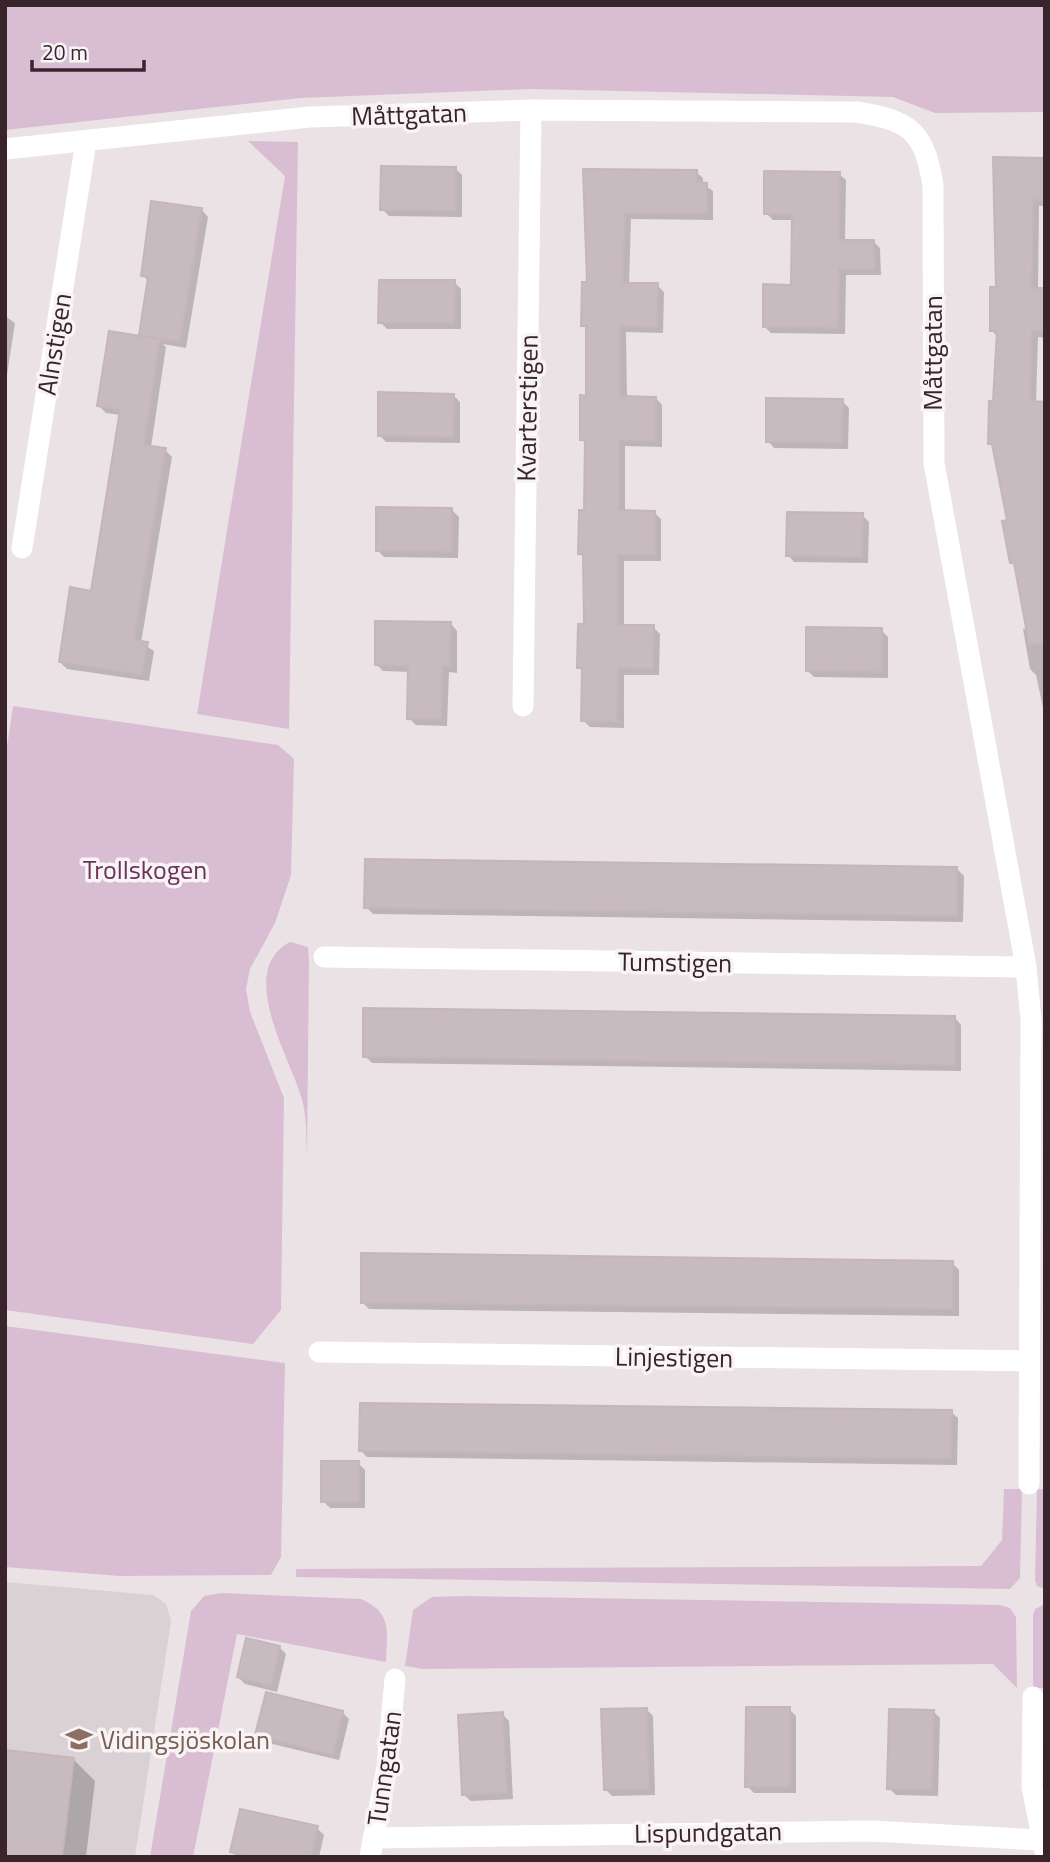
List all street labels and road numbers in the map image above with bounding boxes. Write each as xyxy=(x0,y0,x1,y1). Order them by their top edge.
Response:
street label: Måttgatan xyxy=(351,92,467,136)
street label: Alnstigen xyxy=(27,290,81,398)
street label: Måttgatan xyxy=(913,295,952,411)
street label: Kvarterstigen xyxy=(506,334,548,482)
street label: Tumstigen xyxy=(618,942,732,982)
street label: Linjestigen xyxy=(615,1336,733,1378)
street label: Tunngatan xyxy=(357,1708,411,1828)
street label: Lispundgatan xyxy=(634,1811,782,1853)

